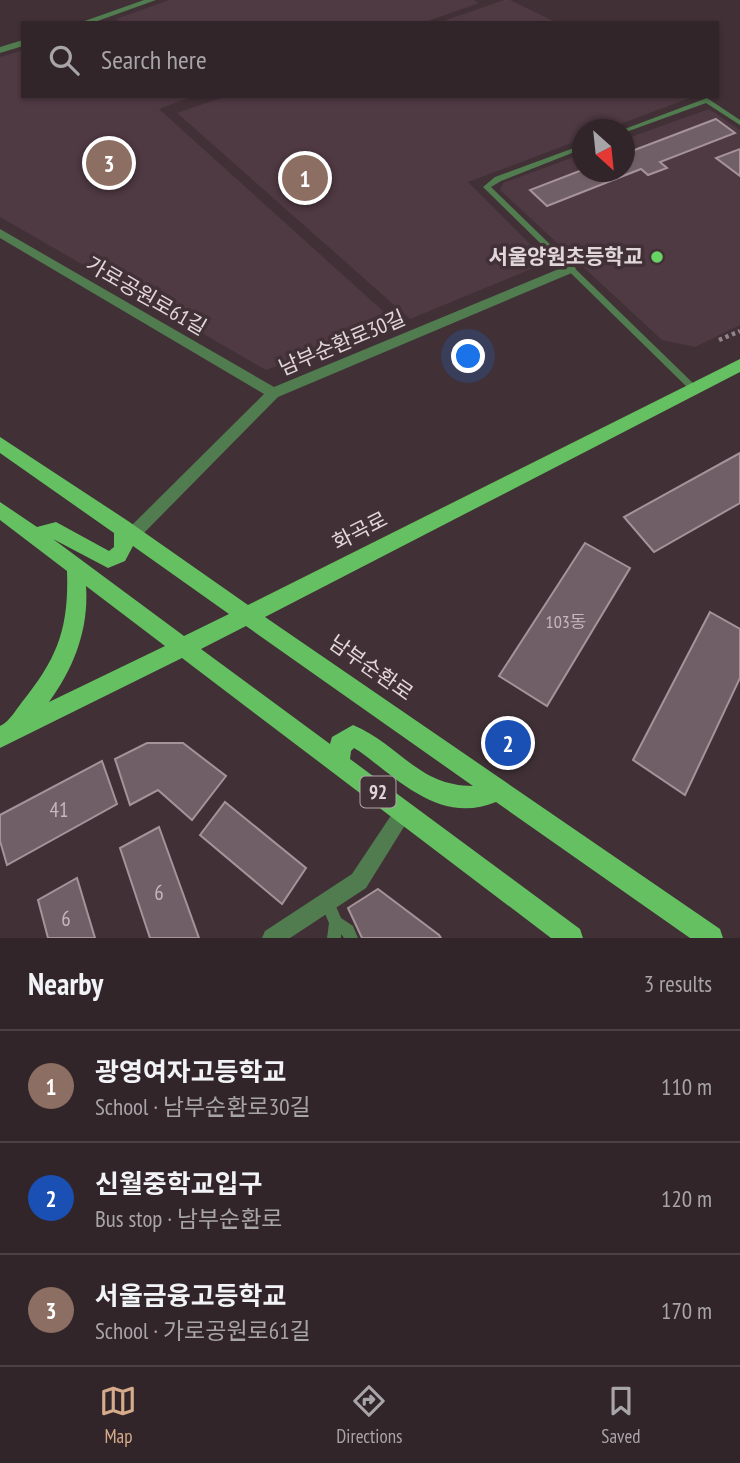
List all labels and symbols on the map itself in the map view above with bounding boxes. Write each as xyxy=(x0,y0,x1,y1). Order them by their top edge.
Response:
north arrow xyxy=(572,119,635,182)
pin: 3 xyxy=(86,137,132,189)
pin: 1 xyxy=(282,152,328,204)
place label: 서울양원초등학교 xyxy=(488,243,643,270)
marker: 서울양원초등학교 xyxy=(649,249,665,265)
street label: 가로공원로61길 xyxy=(81,250,211,341)
street label: 남부순환로30길 xyxy=(274,304,409,381)
your location xyxy=(451,339,485,373)
street label: 화곡로 xyxy=(328,505,392,556)
house number: 103동 xyxy=(546,610,586,633)
street label: 남부순환로 xyxy=(324,629,419,706)
pin: 2 xyxy=(485,717,531,769)
road number: 92 xyxy=(360,776,396,807)
house number: 41 xyxy=(50,796,68,823)
house number: 6 xyxy=(154,879,164,906)
house number: 6 xyxy=(61,905,71,932)

